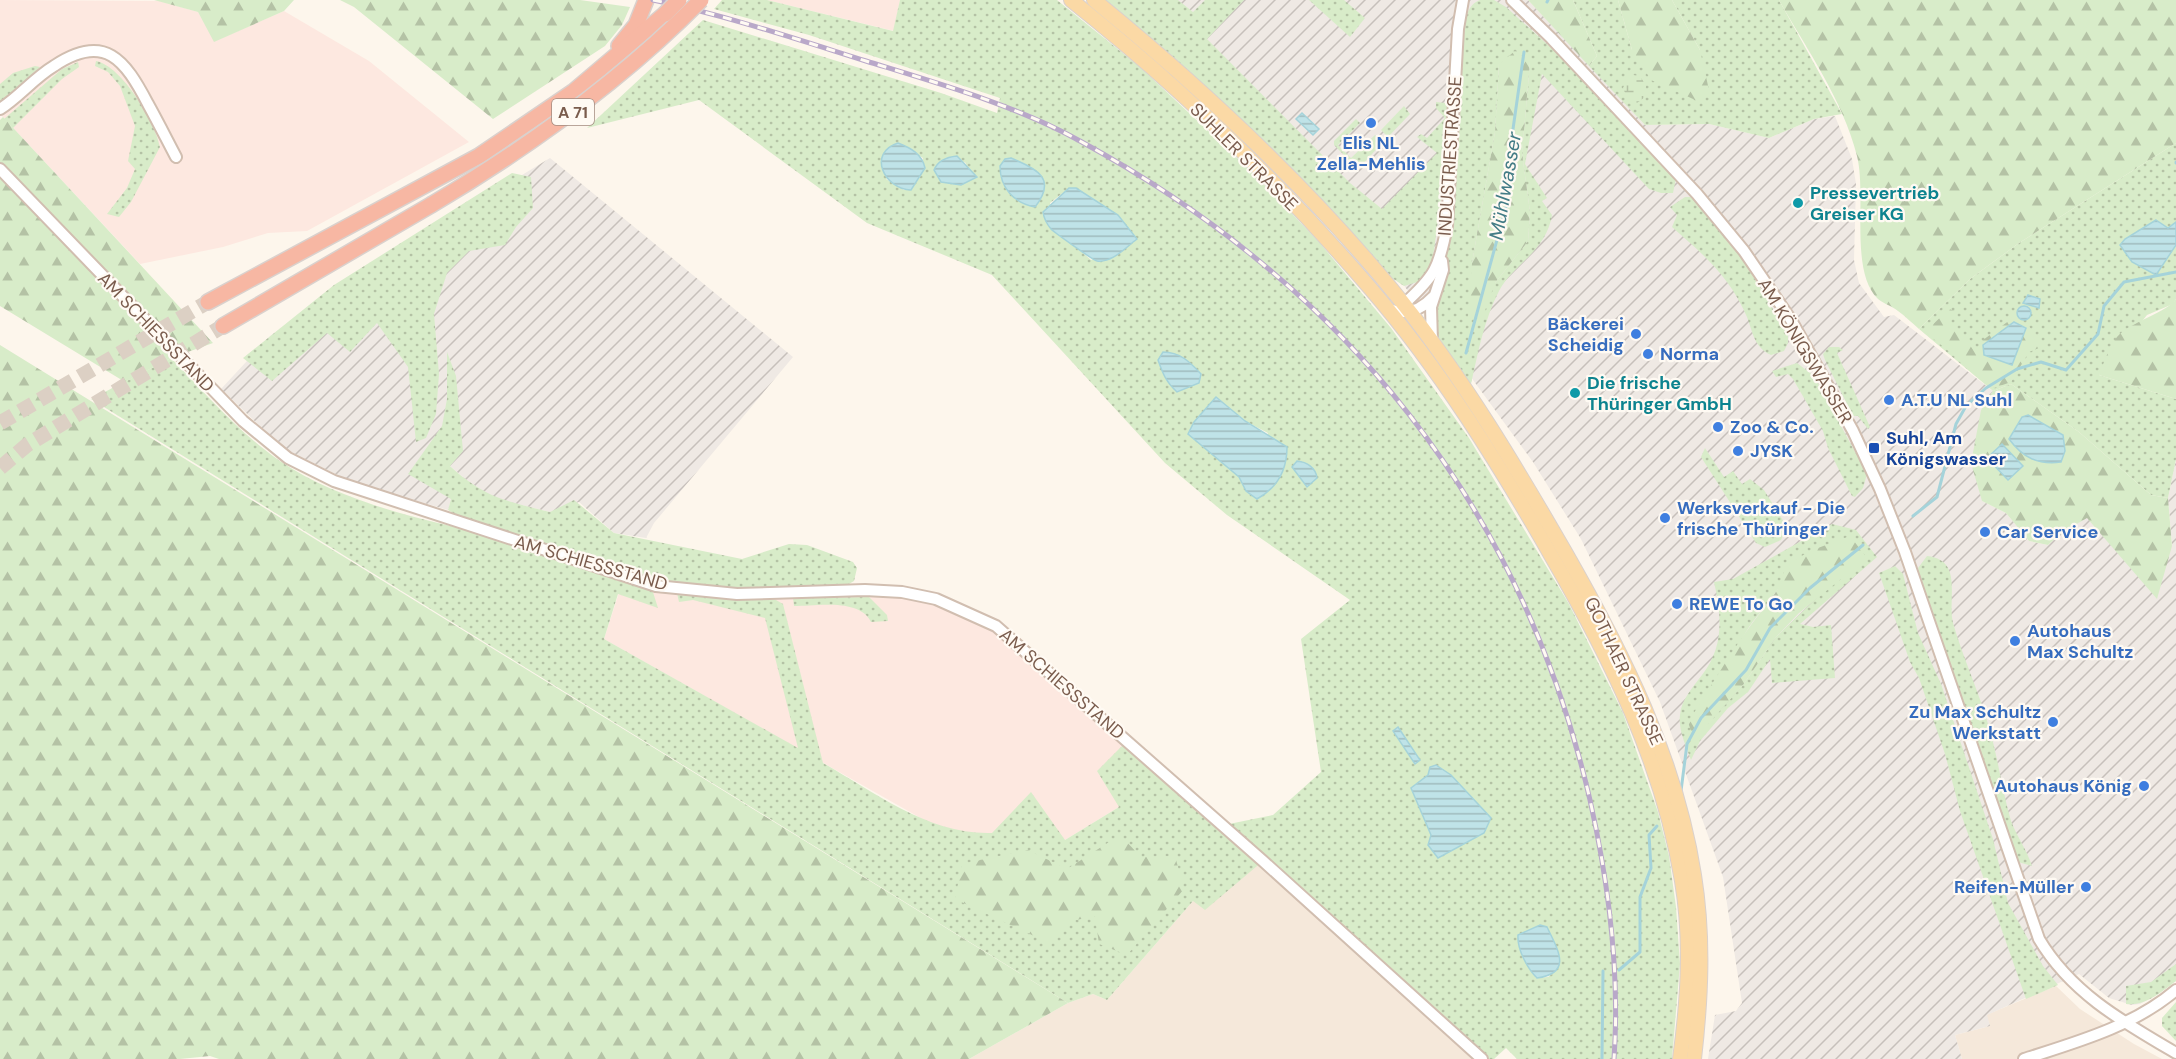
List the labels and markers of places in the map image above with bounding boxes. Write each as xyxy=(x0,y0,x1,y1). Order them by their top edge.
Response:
marker: Elis NL Zella-Mehlis xyxy=(1364,116,1378,130)
place label: Elis NL Zella-Mehlis xyxy=(1317,131,1425,176)
place label: Pressevertrieb Greiser KG xyxy=(1810,181,1939,226)
marker: Pressevertrieb Greiser KG xyxy=(1791,196,1805,210)
place label: Bäckerei Scheidig xyxy=(1548,312,1624,357)
marker: Bäckerei Scheidig xyxy=(1629,327,1643,341)
place label: Norma xyxy=(1660,342,1719,366)
marker: Norma xyxy=(1641,347,1655,361)
place label: Die frische Thüringer GmbH xyxy=(1587,371,1732,416)
marker: Die frische Thüringer GmbH xyxy=(1568,386,1582,400)
place label: A.T.U NL Suhl xyxy=(1901,388,2012,412)
marker: A.T.U NL Suhl xyxy=(1882,393,1896,407)
place label: Zoo & Co. xyxy=(1730,415,1814,439)
marker: Zoo & Co. xyxy=(1711,420,1725,434)
place label: Suhl, Am Königswasser xyxy=(1886,426,2006,471)
place label: JYSK xyxy=(1750,439,1793,463)
marker: Suhl, Am Königswasser xyxy=(1867,441,1881,455)
marker: JYSK xyxy=(1731,444,1745,458)
place label: Werksverkauf - Die frische Thüringer xyxy=(1677,496,1845,541)
marker: Werksverkauf - Die frische Thüringer xyxy=(1658,511,1672,525)
place label: Car Service xyxy=(1997,520,2099,544)
marker: Car Service xyxy=(1978,525,1992,539)
place label: REWE To Go xyxy=(1689,592,1793,616)
marker: REWE To Go xyxy=(1670,597,1684,611)
place label: Autohaus Max Schultz xyxy=(2027,619,2134,664)
marker: Autohaus Max Schultz xyxy=(2008,634,2022,648)
place label: Zu Max Schultz Werkstatt xyxy=(1909,700,2041,745)
marker: Zu Max Schultz Werkstatt xyxy=(2046,715,2060,729)
place label: Autohaus König xyxy=(1994,774,2132,798)
marker: Autohaus König xyxy=(2137,779,2151,793)
place label: Reifen-Müller xyxy=(1954,875,2074,899)
marker: Reifen-Müller xyxy=(2079,880,2093,894)

